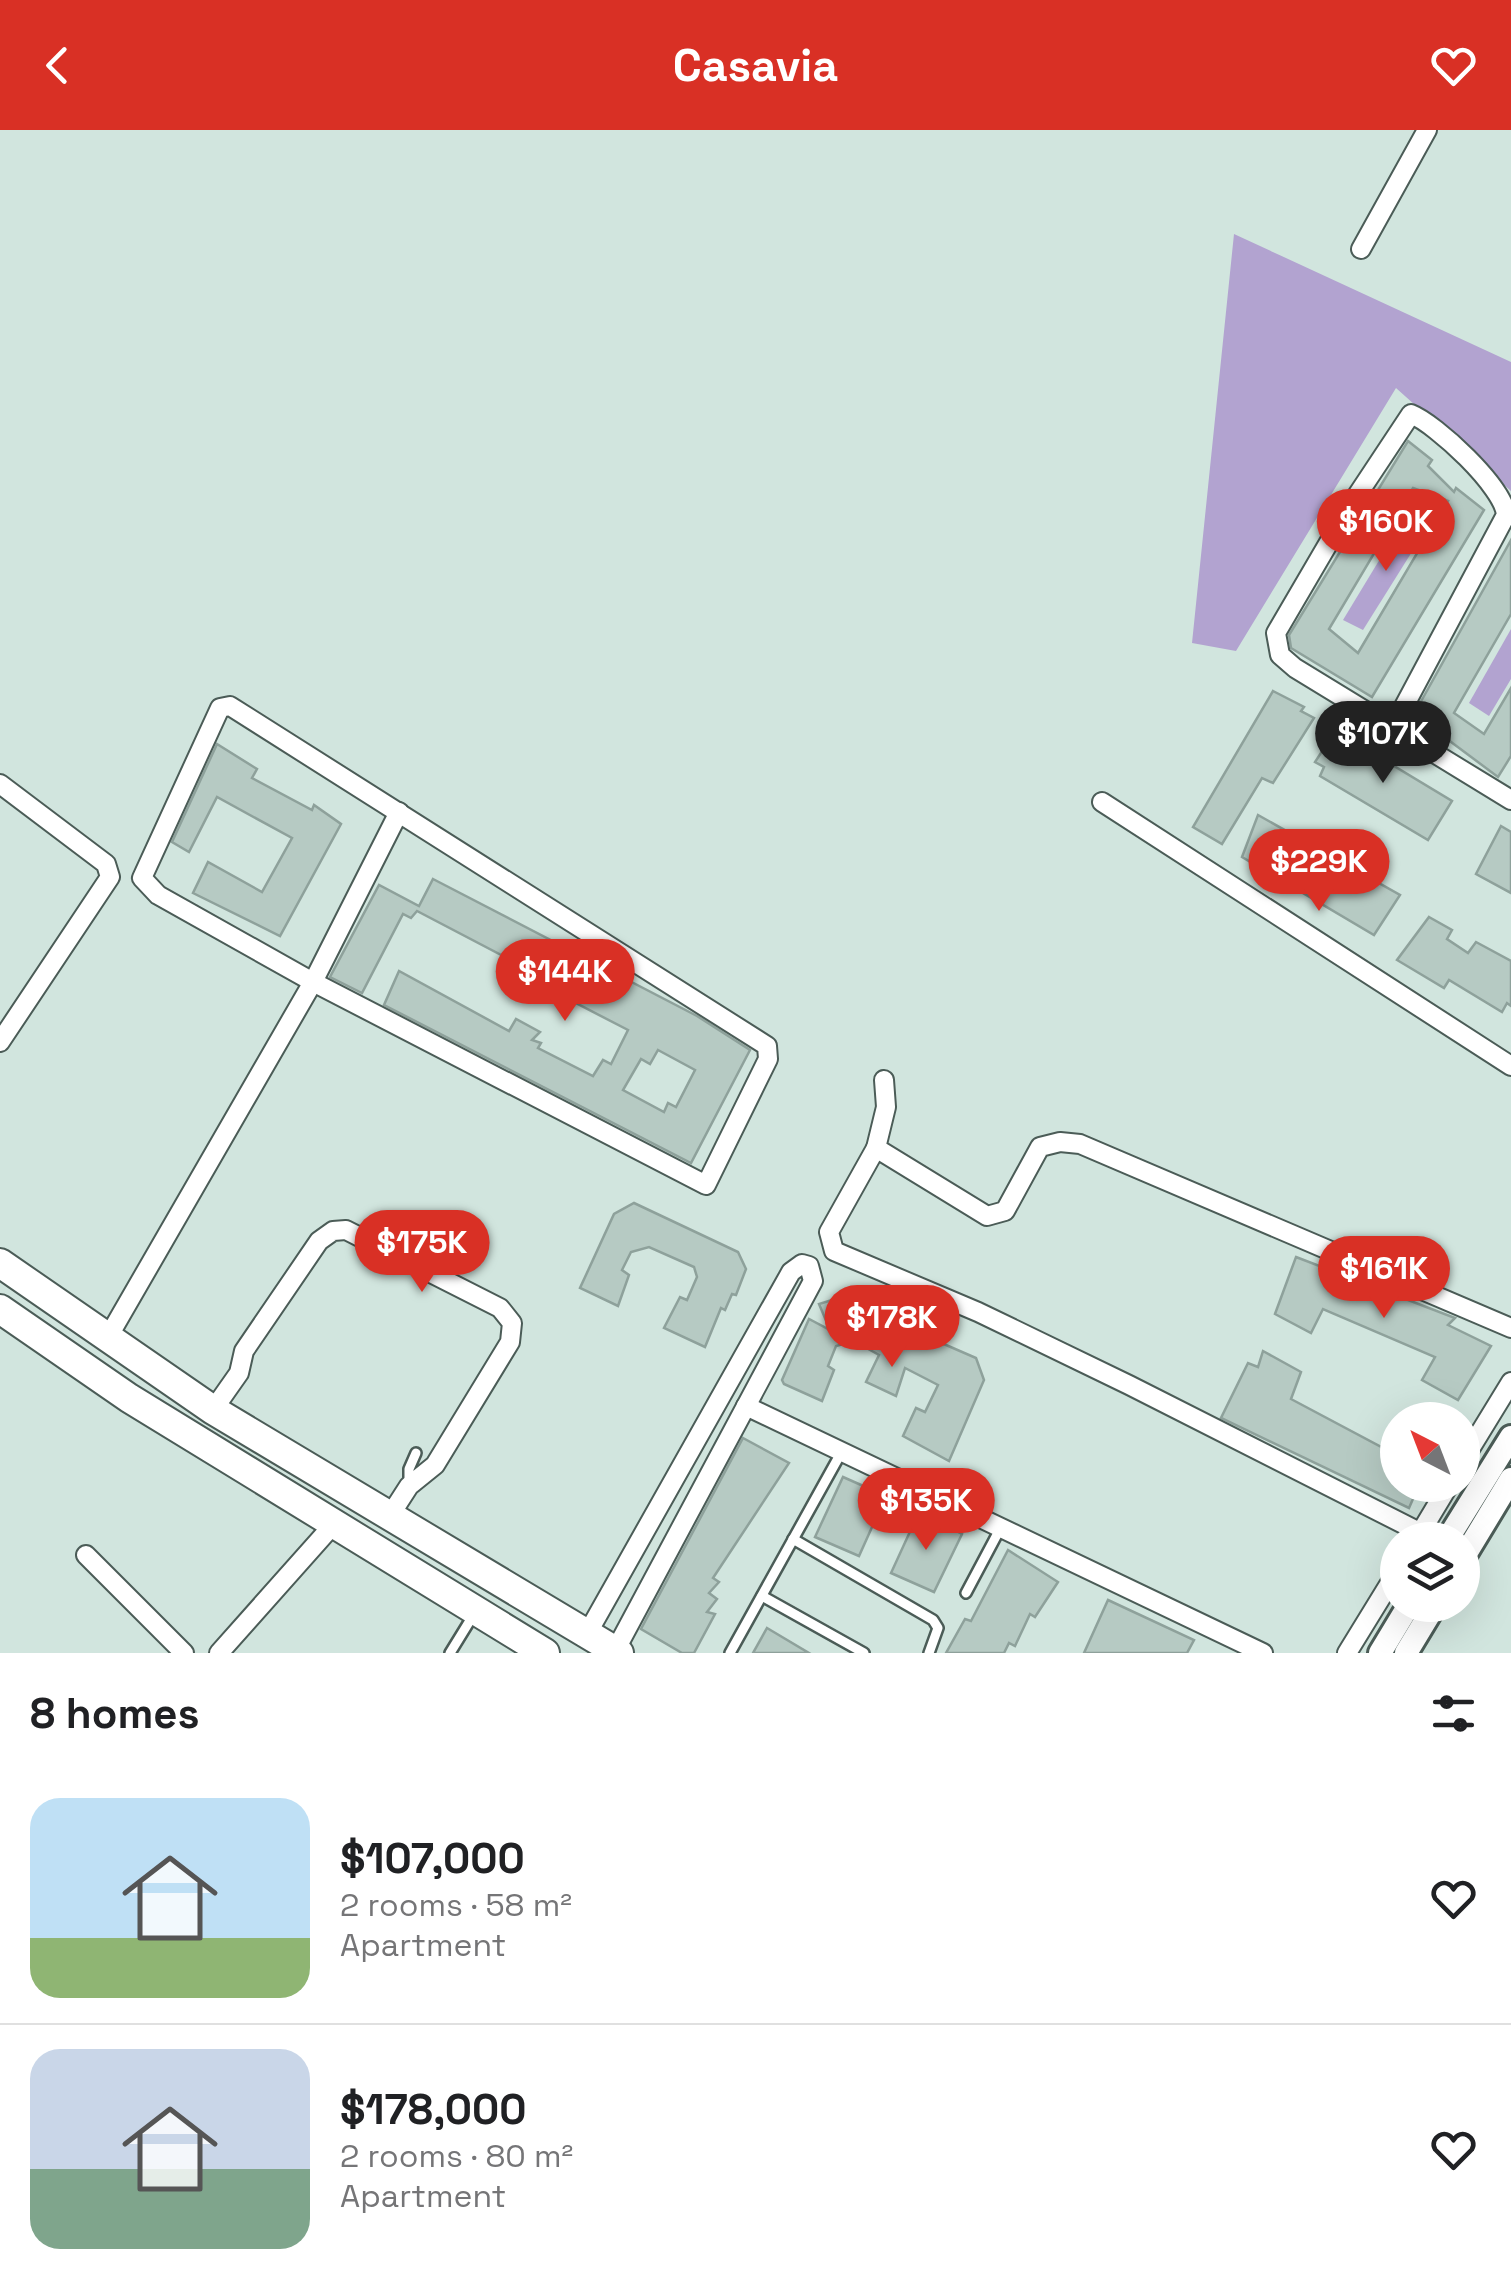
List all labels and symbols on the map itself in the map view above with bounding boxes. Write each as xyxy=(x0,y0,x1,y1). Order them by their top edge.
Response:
pin: $160K xyxy=(1316,489,1456,574)
pin: $107K xyxy=(1313,701,1453,786)
pin: $229K xyxy=(1249,829,1389,914)
pin: $144K xyxy=(495,939,635,1024)
pin: $175K xyxy=(352,1210,492,1295)
pin: $161K xyxy=(1314,1236,1454,1321)
pin: $178K xyxy=(822,1285,962,1370)
north arrow xyxy=(1380,1402,1480,1502)
pin: $135K xyxy=(856,1468,996,1553)

